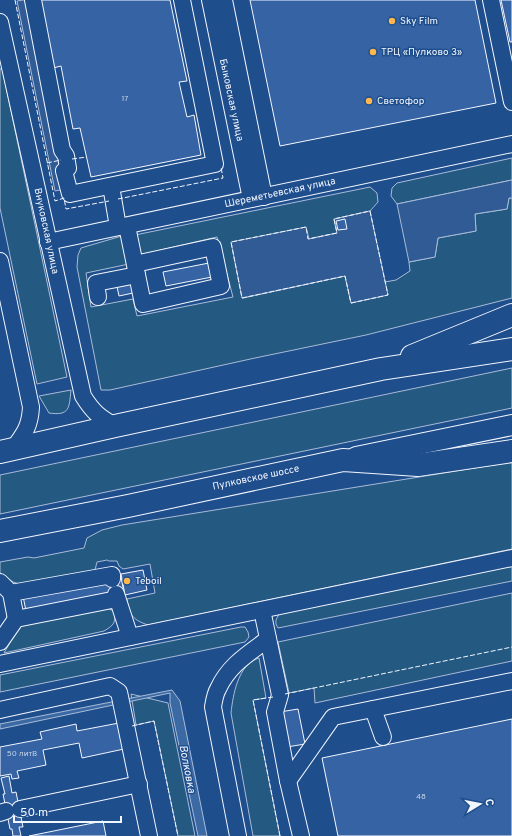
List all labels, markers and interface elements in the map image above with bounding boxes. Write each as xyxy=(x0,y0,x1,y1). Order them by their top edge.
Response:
place label: Sky Film xyxy=(400,15,438,28)
marker: Sky Film xyxy=(387,16,397,26)
place label: ТРЦ «Пулково 3» xyxy=(381,46,462,59)
marker: ТРЦ «Пулково 3» xyxy=(368,47,378,57)
street label: Быковская улица xyxy=(216,58,246,142)
house number: 17 xyxy=(121,94,129,104)
place label: Светофор xyxy=(377,95,425,108)
marker: Светофор xyxy=(364,96,374,106)
street label: Шереметьевская улица xyxy=(223,175,337,211)
street label: Внуковская улица xyxy=(31,187,61,275)
street label: Пулковское шоссе xyxy=(211,462,301,494)
place label: Teboil xyxy=(135,575,162,588)
marker: Teboil xyxy=(122,576,132,586)
water label: Волковка xyxy=(175,744,199,795)
house number: 50 литВ xyxy=(7,749,37,759)
north arrow xyxy=(460,784,500,824)
house number: 48 xyxy=(416,792,426,802)
scale bar xyxy=(14,798,121,824)
text: С xyxy=(481,798,496,807)
text: 50 m xyxy=(20,805,48,821)

